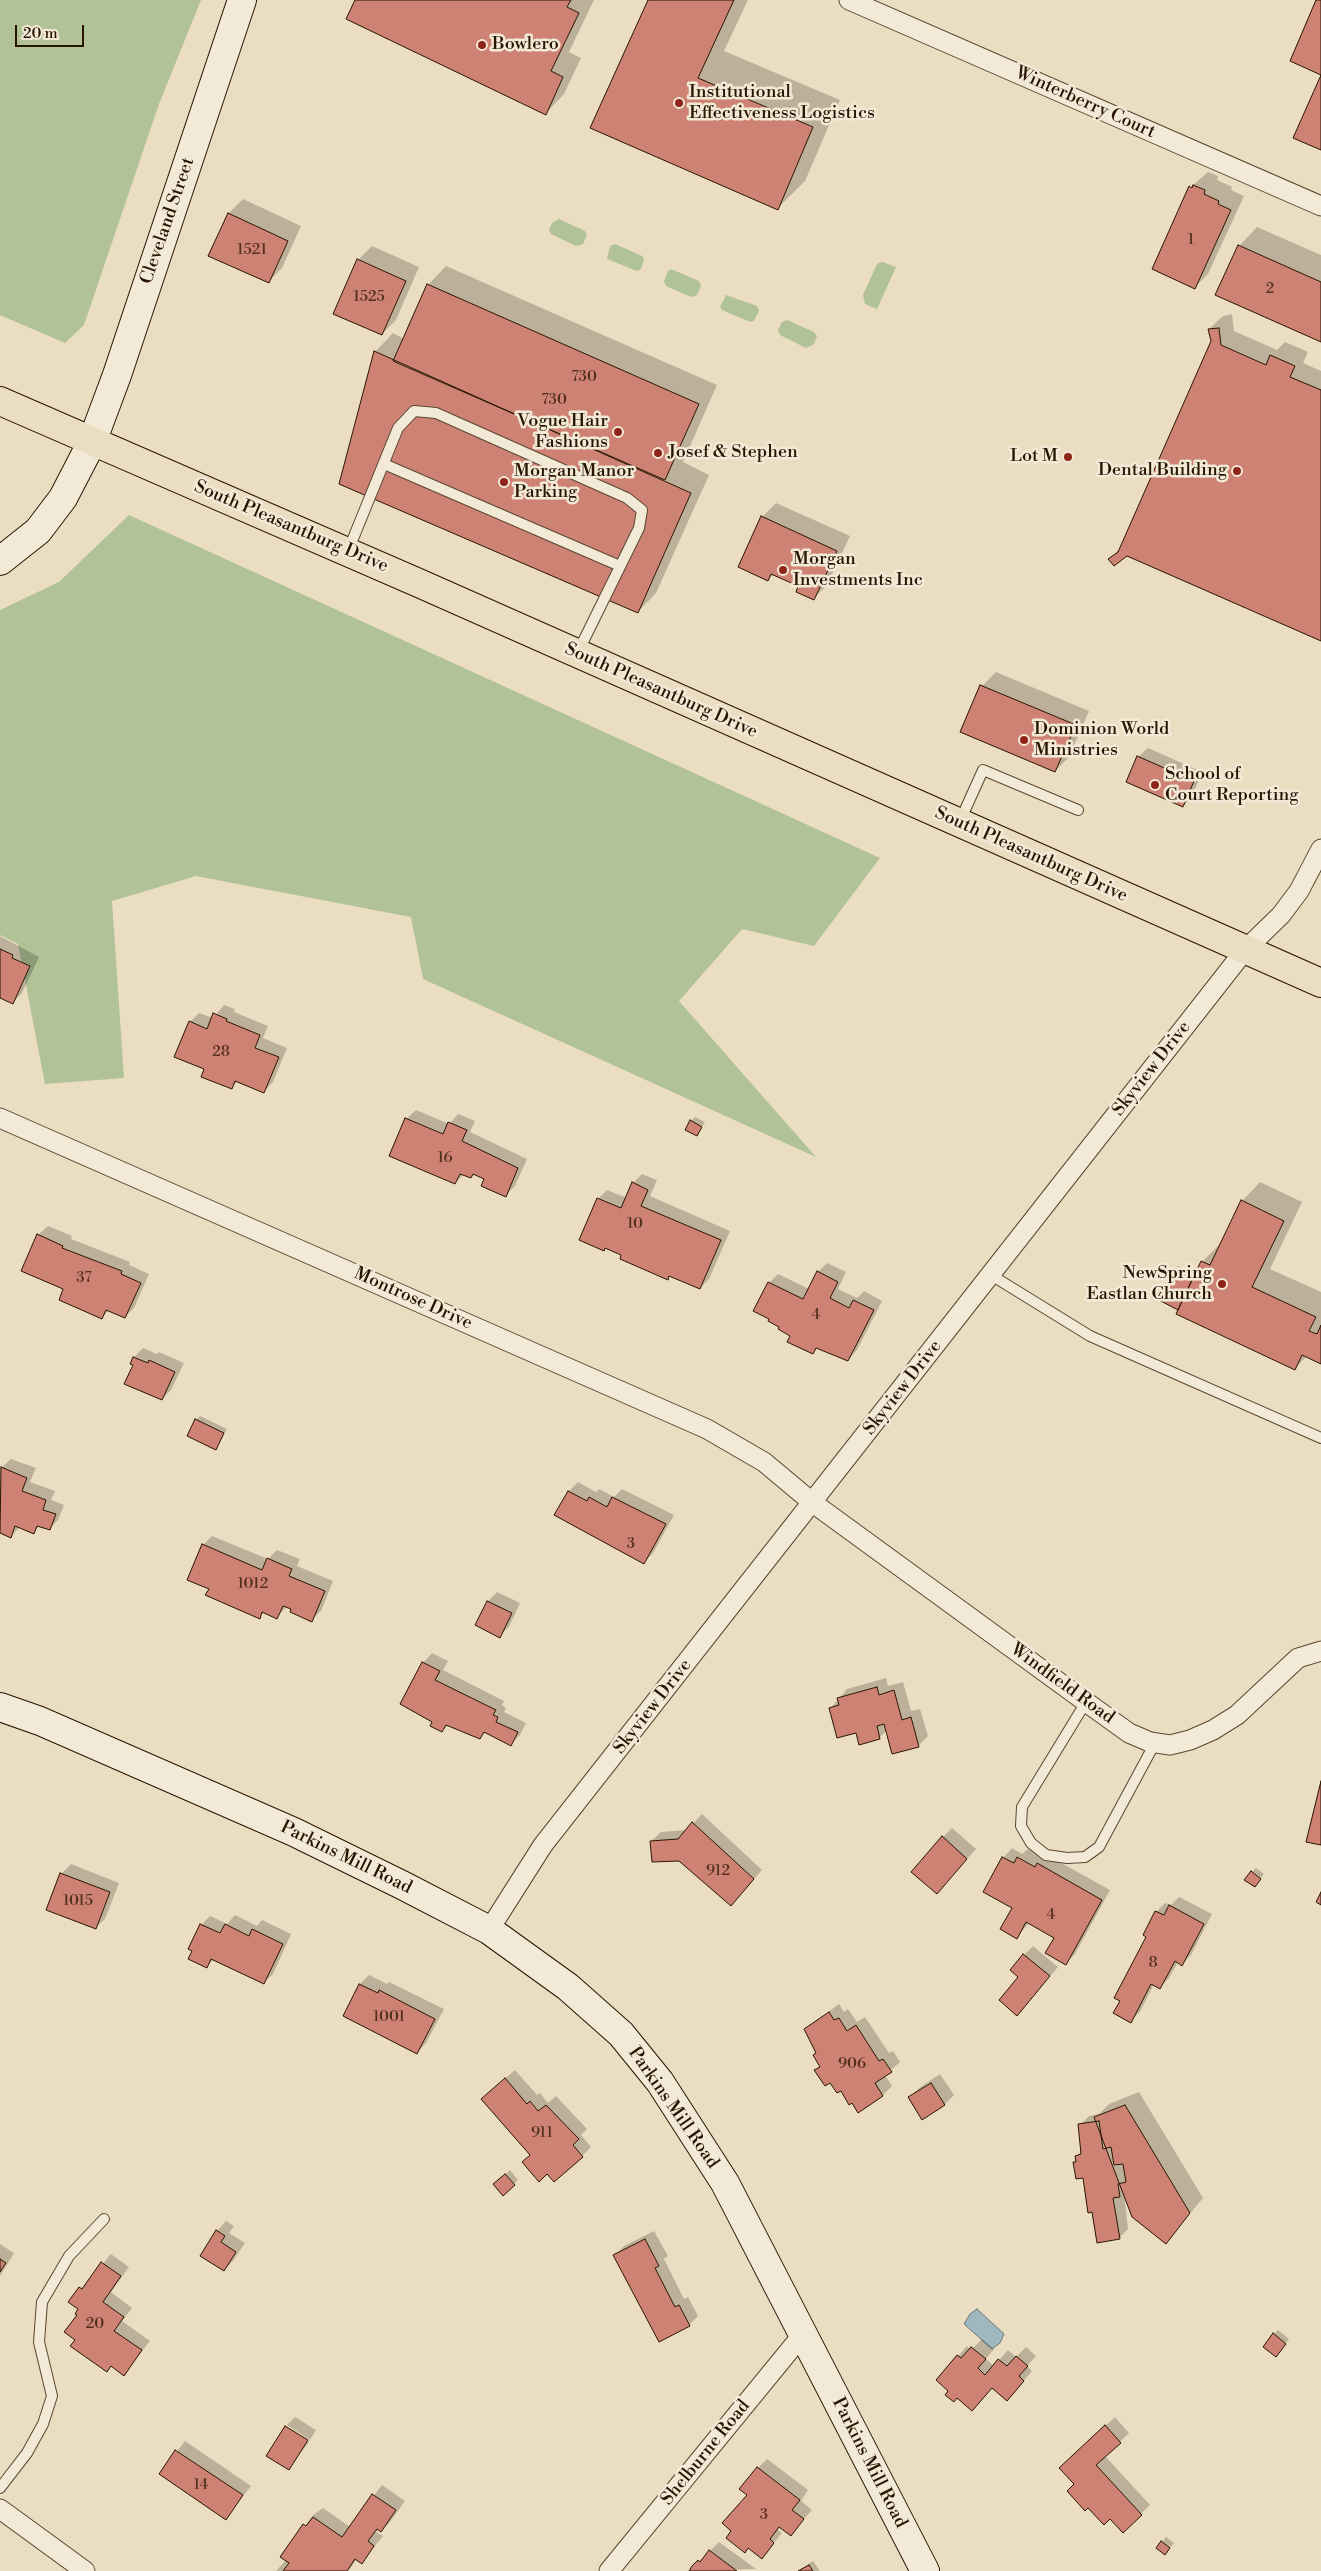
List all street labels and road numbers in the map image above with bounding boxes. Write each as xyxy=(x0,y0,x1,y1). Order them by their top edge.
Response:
street label: Winterberry Court xyxy=(1012,62,1158,144)
street label: Cleveland Street xyxy=(136,155,200,287)
street label: South Pleasantburg Drive xyxy=(191,476,391,578)
street label: South Pleasantburg Drive xyxy=(561,639,761,743)
street label: South Pleasantburg Drive xyxy=(931,803,1131,907)
street label: Skyview Drive xyxy=(1108,1017,1196,1121)
street label: Montrose Drive xyxy=(350,1263,476,1335)
street label: Skyview Drive xyxy=(859,1336,947,1440)
street label: Windfield Road xyxy=(1006,1639,1118,1729)
street label: Skyview Drive xyxy=(609,1655,697,1759)
street label: Parkins Mill Road xyxy=(277,1817,415,1899)
street label: Parkins Mill Road xyxy=(623,2043,723,2173)
street label: Parkins Mill Road xyxy=(827,2394,911,2532)
street label: Shelburne Road xyxy=(657,2396,755,2510)

